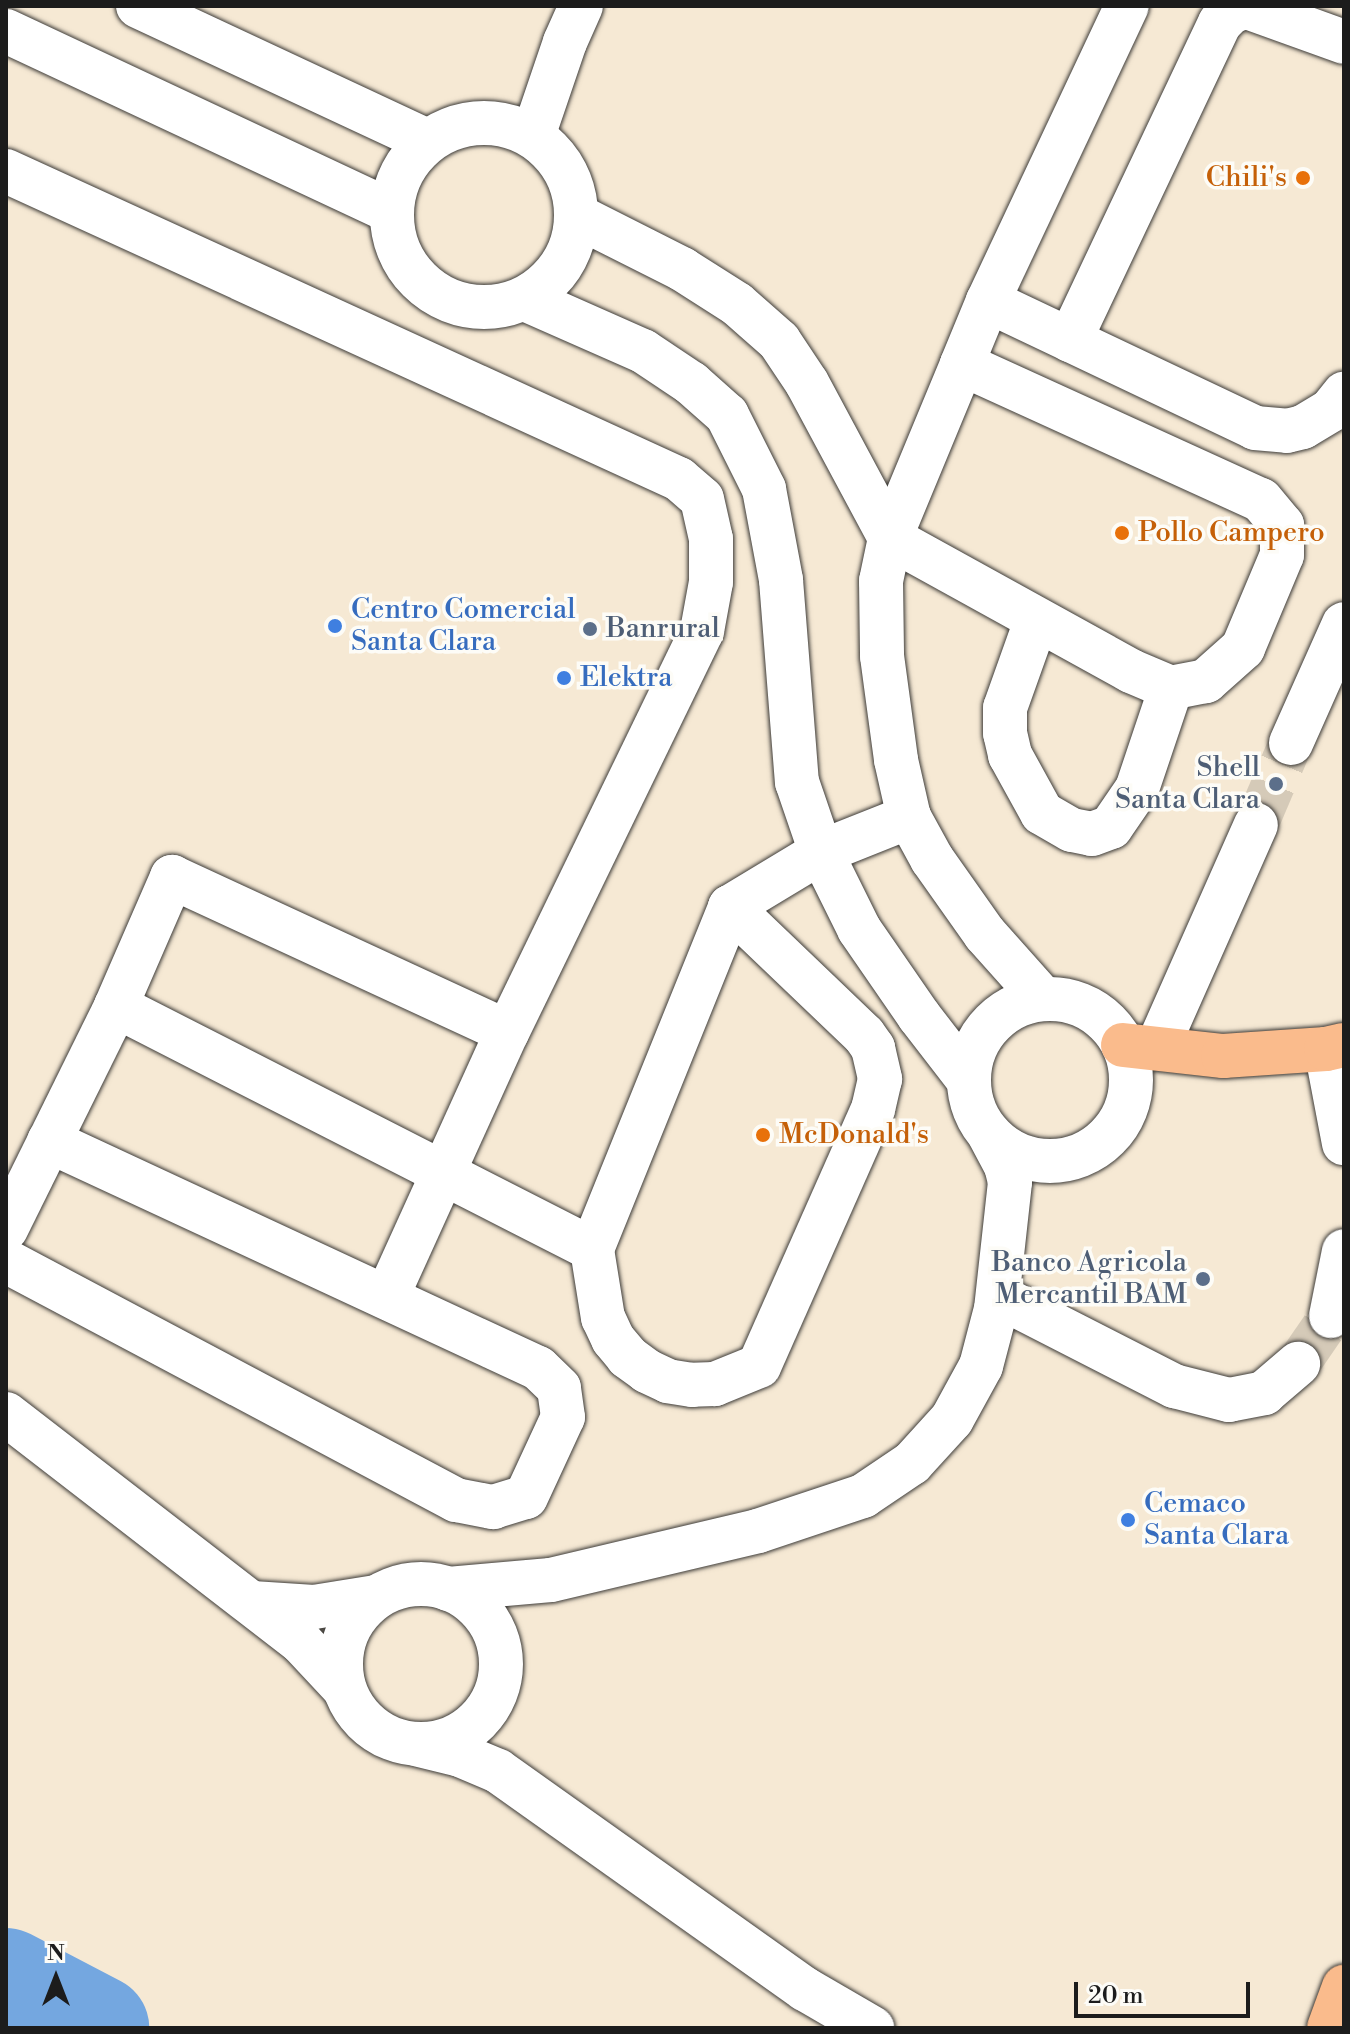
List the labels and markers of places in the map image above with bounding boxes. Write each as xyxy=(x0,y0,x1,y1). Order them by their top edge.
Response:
place label: Chili's xyxy=(1206,161,1287,195)
marker: Chili's xyxy=(1294,169,1312,187)
place label: Pollo Campero xyxy=(1138,516,1325,550)
marker: Pollo Campero xyxy=(1113,524,1131,542)
place label: Centro Comercial Santa Clara xyxy=(351,593,575,659)
place label: Banrural xyxy=(606,612,720,646)
marker: Centro Comercial Santa Clara xyxy=(326,617,344,635)
marker: Banrural xyxy=(581,620,599,638)
place label: Elektra xyxy=(580,661,672,695)
marker: Elektra xyxy=(555,669,573,687)
place label: Shell Santa Clara xyxy=(1115,751,1260,817)
marker: Shell Santa Clara xyxy=(1267,775,1285,793)
place label: McDonald's xyxy=(779,1118,929,1152)
marker: McDonald's xyxy=(754,1126,772,1144)
place label: Banco Agricola Mercantil BAM xyxy=(991,1246,1187,1312)
marker: Banco Agricola Mercantil BAM xyxy=(1194,1270,1212,1288)
place label: Cemaco Santa Clara xyxy=(1144,1487,1289,1553)
marker: Cemaco Santa Clara xyxy=(1119,1511,1137,1529)

